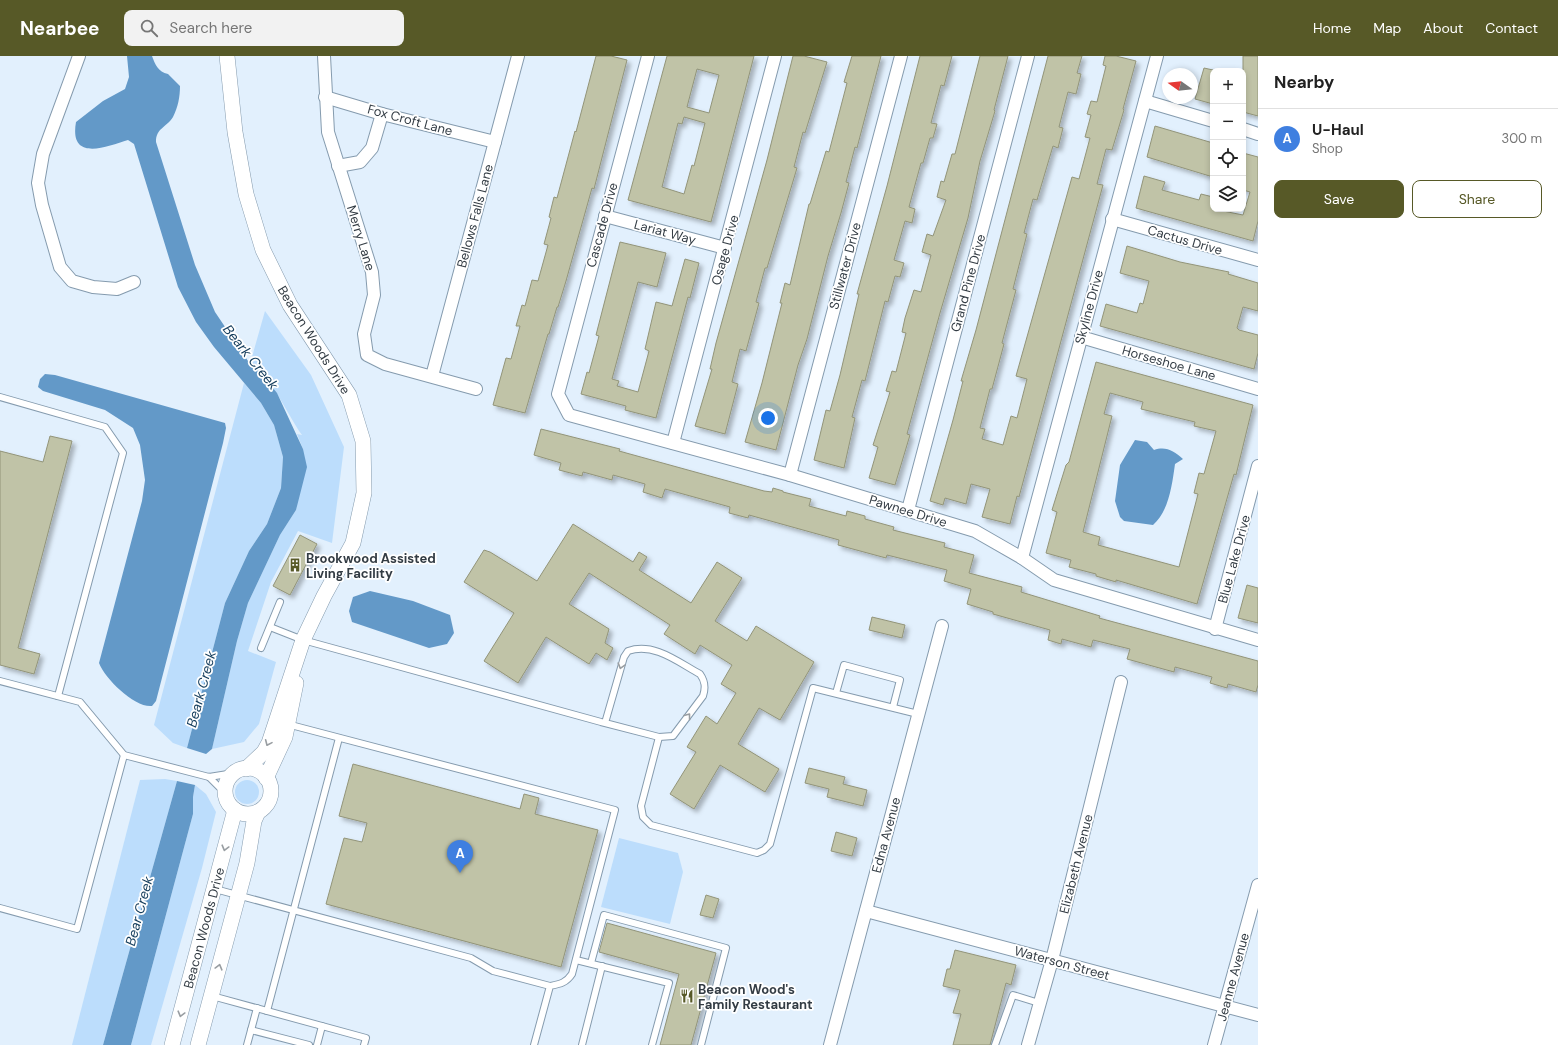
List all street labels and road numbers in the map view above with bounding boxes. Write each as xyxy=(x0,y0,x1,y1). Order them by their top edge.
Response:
street label: Fox Croft Lane xyxy=(366,100,454,140)
street label: Bellows Falls Lane xyxy=(453,162,497,270)
street label: Cascade Drive xyxy=(583,181,621,269)
street label: Merry Lane xyxy=(343,203,379,273)
street label: Osage Drive xyxy=(707,213,743,287)
street label: Lariat Way xyxy=(632,216,698,248)
street label: Stillwater Drive xyxy=(825,221,865,311)
street label: Cactus Drive xyxy=(1146,221,1224,259)
street label: Grand Pine Drive xyxy=(947,232,989,334)
street label: Skyline Drive xyxy=(1071,268,1107,346)
street label: Beacon Woods Drive xyxy=(274,283,354,397)
street label: Horseshoe Lane xyxy=(1120,342,1218,384)
street label: Pawnee Drive xyxy=(867,491,949,531)
street label: Blue Lake Drive xyxy=(1214,513,1254,605)
street label: Edna Avenue xyxy=(868,795,904,875)
street label: Elizabeth Avenue xyxy=(1055,813,1097,915)
street label: Beacon Woods Drive xyxy=(180,866,228,990)
street label: Jeanne Avenue xyxy=(1213,931,1253,1023)
street label: Waterson Street xyxy=(1012,942,1112,984)

